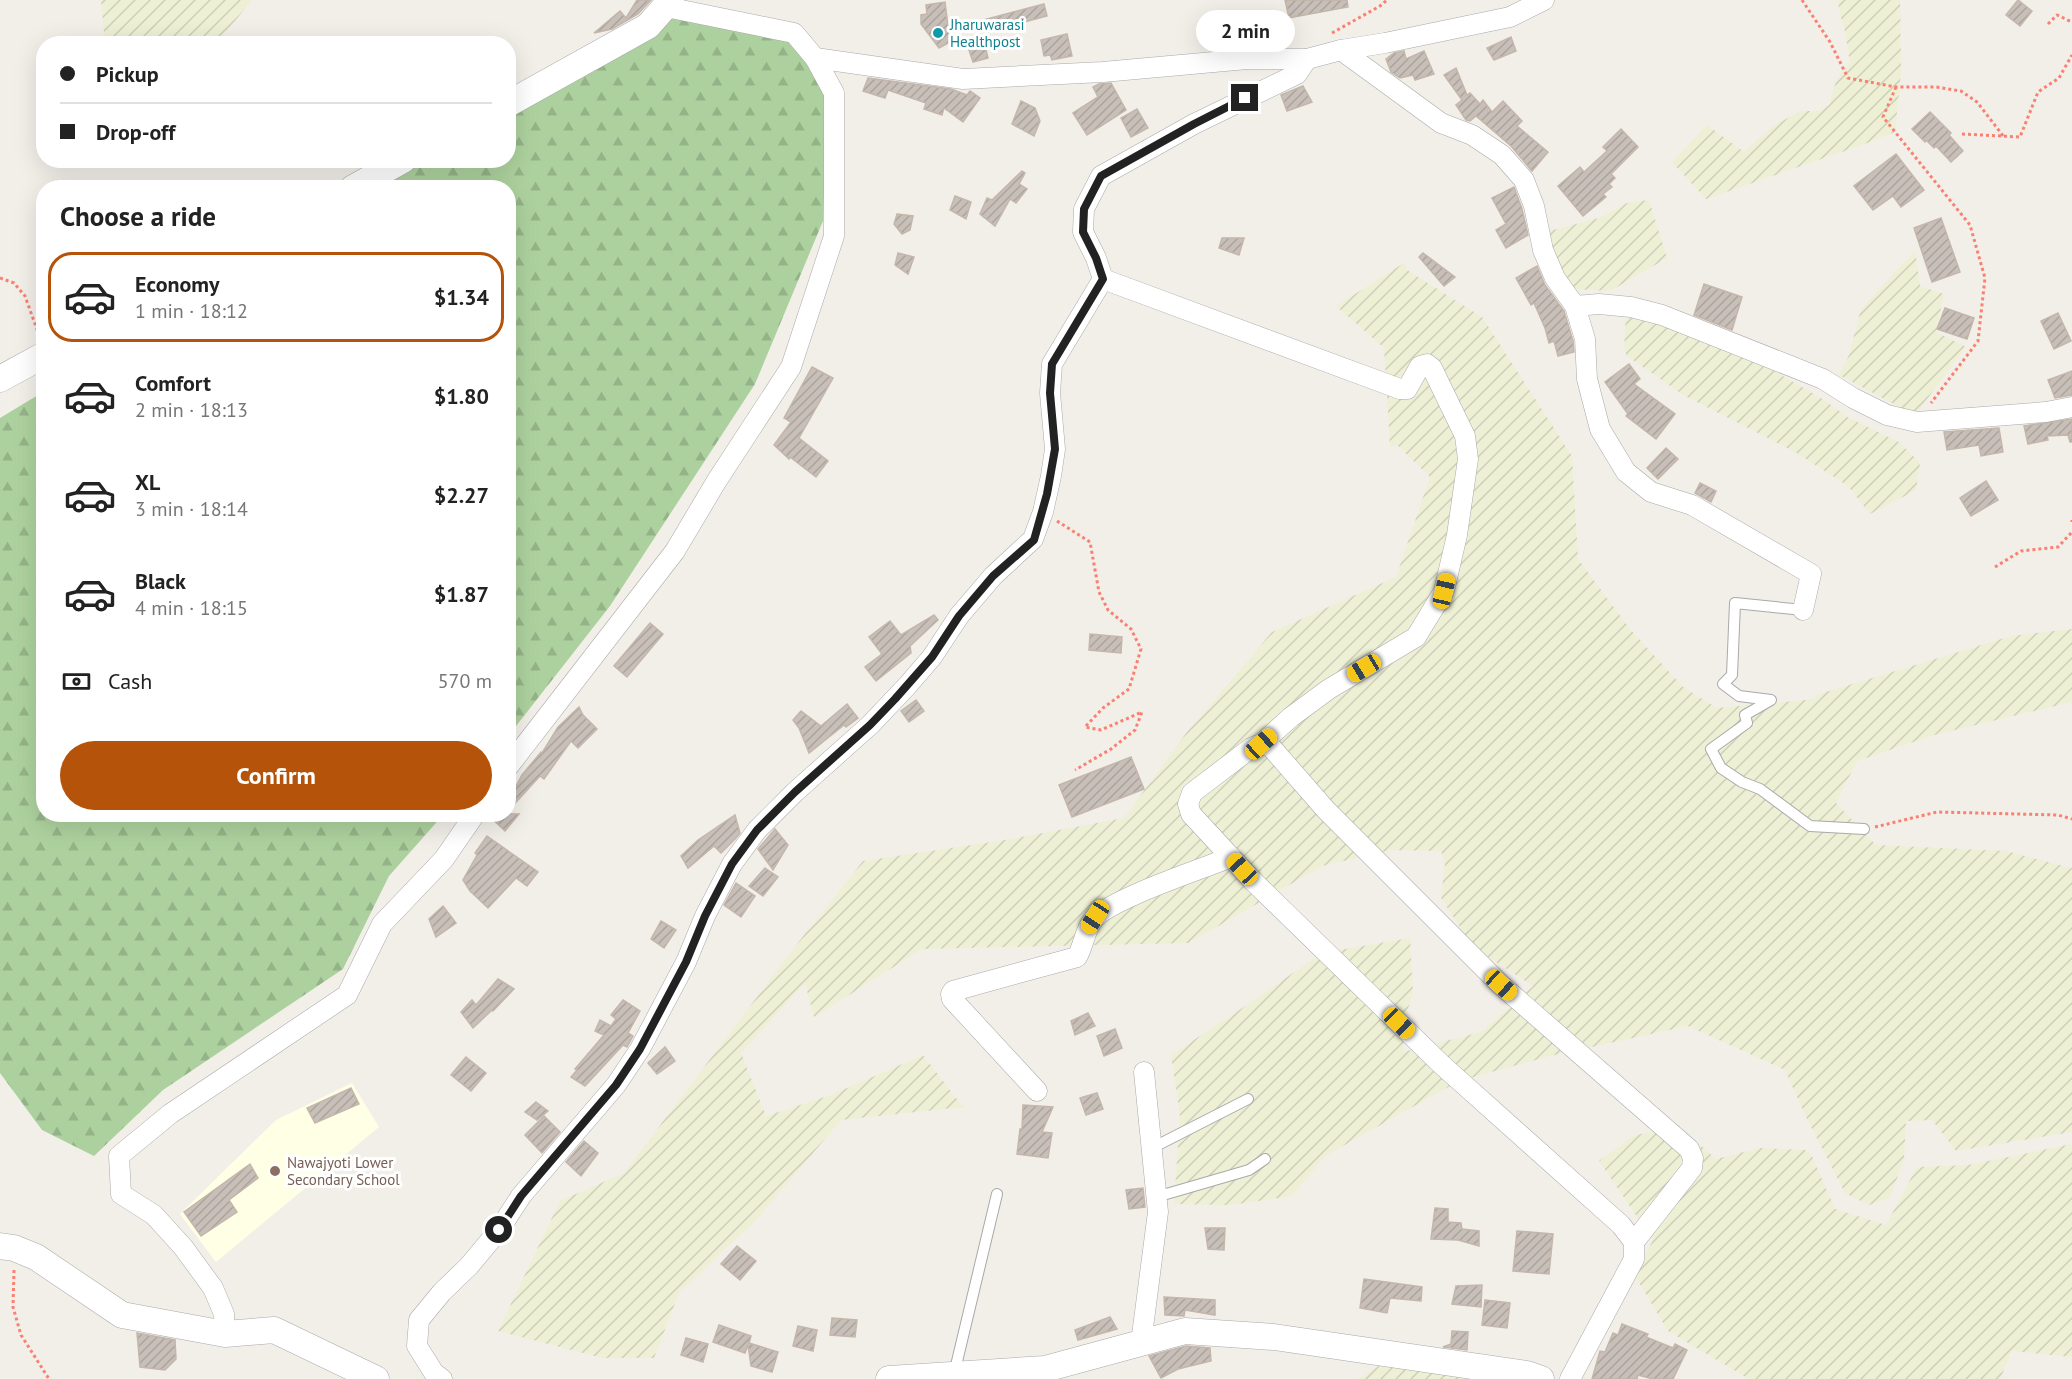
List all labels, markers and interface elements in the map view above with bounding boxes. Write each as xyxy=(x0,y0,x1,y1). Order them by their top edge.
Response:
callout: 2 min xyxy=(1196,11,1294,53)
place label: Jharuwarasi Healthpost xyxy=(949,15,1025,51)
text: 2 min xyxy=(1221,18,1270,44)
marker: Jharuwarasi Healthpost xyxy=(931,26,945,40)
text: Pickup xyxy=(96,60,159,88)
route end xyxy=(1231,84,1258,111)
text: Drop-off xyxy=(96,118,175,146)
text: Choose a ride xyxy=(60,199,216,233)
icon: car xyxy=(63,270,117,324)
text: Economy xyxy=(135,270,219,298)
text: $1.34 xyxy=(434,283,489,311)
text: 1 min · 18:12 xyxy=(135,298,248,324)
icon: car xyxy=(63,369,117,423)
text: Comfort xyxy=(135,369,211,397)
text: $1.80 xyxy=(434,382,489,410)
text: 2 min · 18:13 xyxy=(135,397,248,423)
icon: car xyxy=(63,468,117,522)
text: XL xyxy=(135,468,160,496)
text: $2.27 xyxy=(434,481,489,509)
text: 3 min · 18:14 xyxy=(135,496,248,522)
icon: car xyxy=(63,567,117,621)
text: Black xyxy=(135,567,186,595)
car xyxy=(1431,571,1457,611)
text: $1.87 xyxy=(434,580,489,608)
text: 4 min · 18:15 xyxy=(135,595,248,621)
car xyxy=(1344,651,1384,685)
icon: cash xyxy=(60,665,93,698)
text: Cash xyxy=(108,667,152,695)
text: 570 m xyxy=(438,668,492,694)
car xyxy=(1242,725,1280,763)
button: Confirm xyxy=(60,741,492,810)
car xyxy=(1223,850,1261,888)
car xyxy=(1078,897,1112,937)
car xyxy=(1482,966,1520,1004)
car xyxy=(1380,1004,1418,1042)
place label: Nawajyoti Lower Secondary School xyxy=(287,1153,400,1189)
marker: Nawajyoti Lower Secondary School xyxy=(268,1164,282,1178)
route start xyxy=(485,1216,512,1243)

